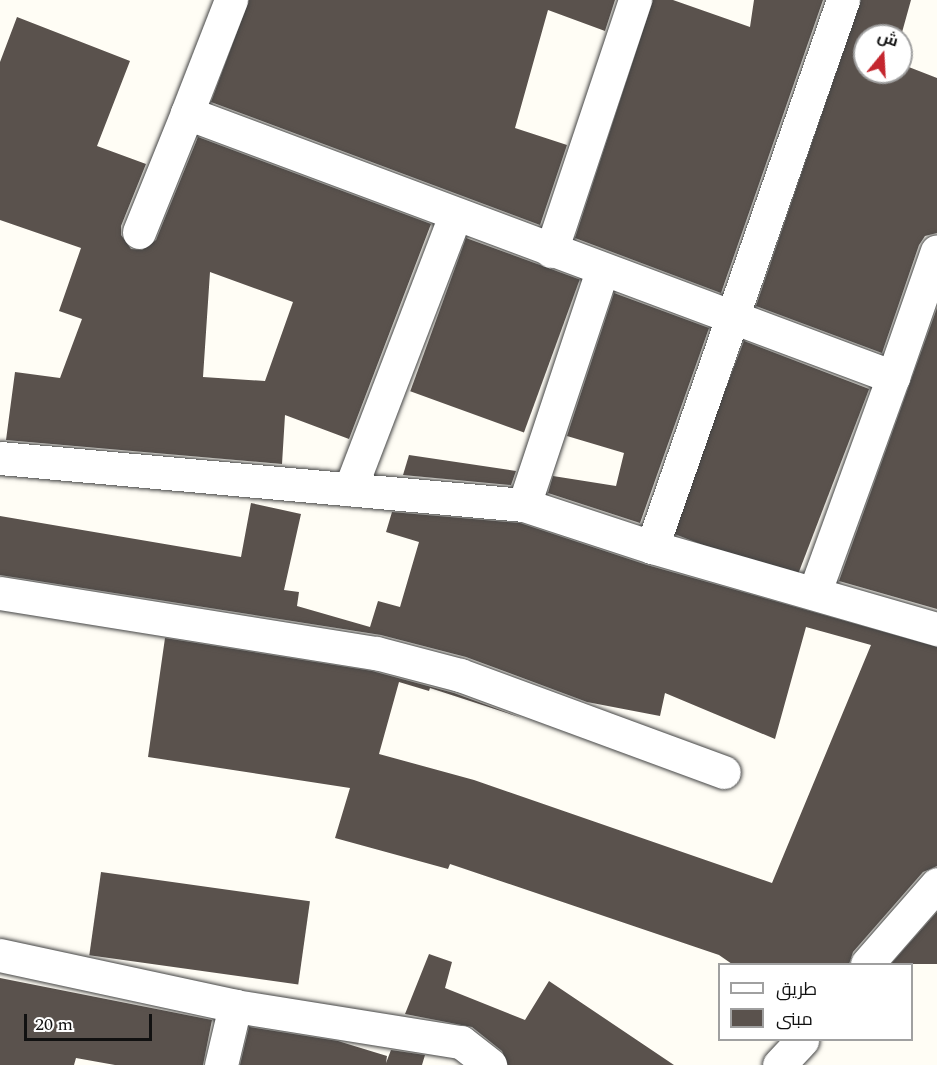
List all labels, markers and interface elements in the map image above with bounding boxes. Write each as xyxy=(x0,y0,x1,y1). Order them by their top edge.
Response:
north arrow xyxy=(853,24,913,84)
text: ش xyxy=(874,24,901,53)
legend xyxy=(718,963,913,1041)
text: طريق xyxy=(776,976,817,1003)
scale bar xyxy=(27,1002,154,1040)
text: مبنى xyxy=(776,1006,813,1033)
text: 20 m xyxy=(35,1011,73,1038)

